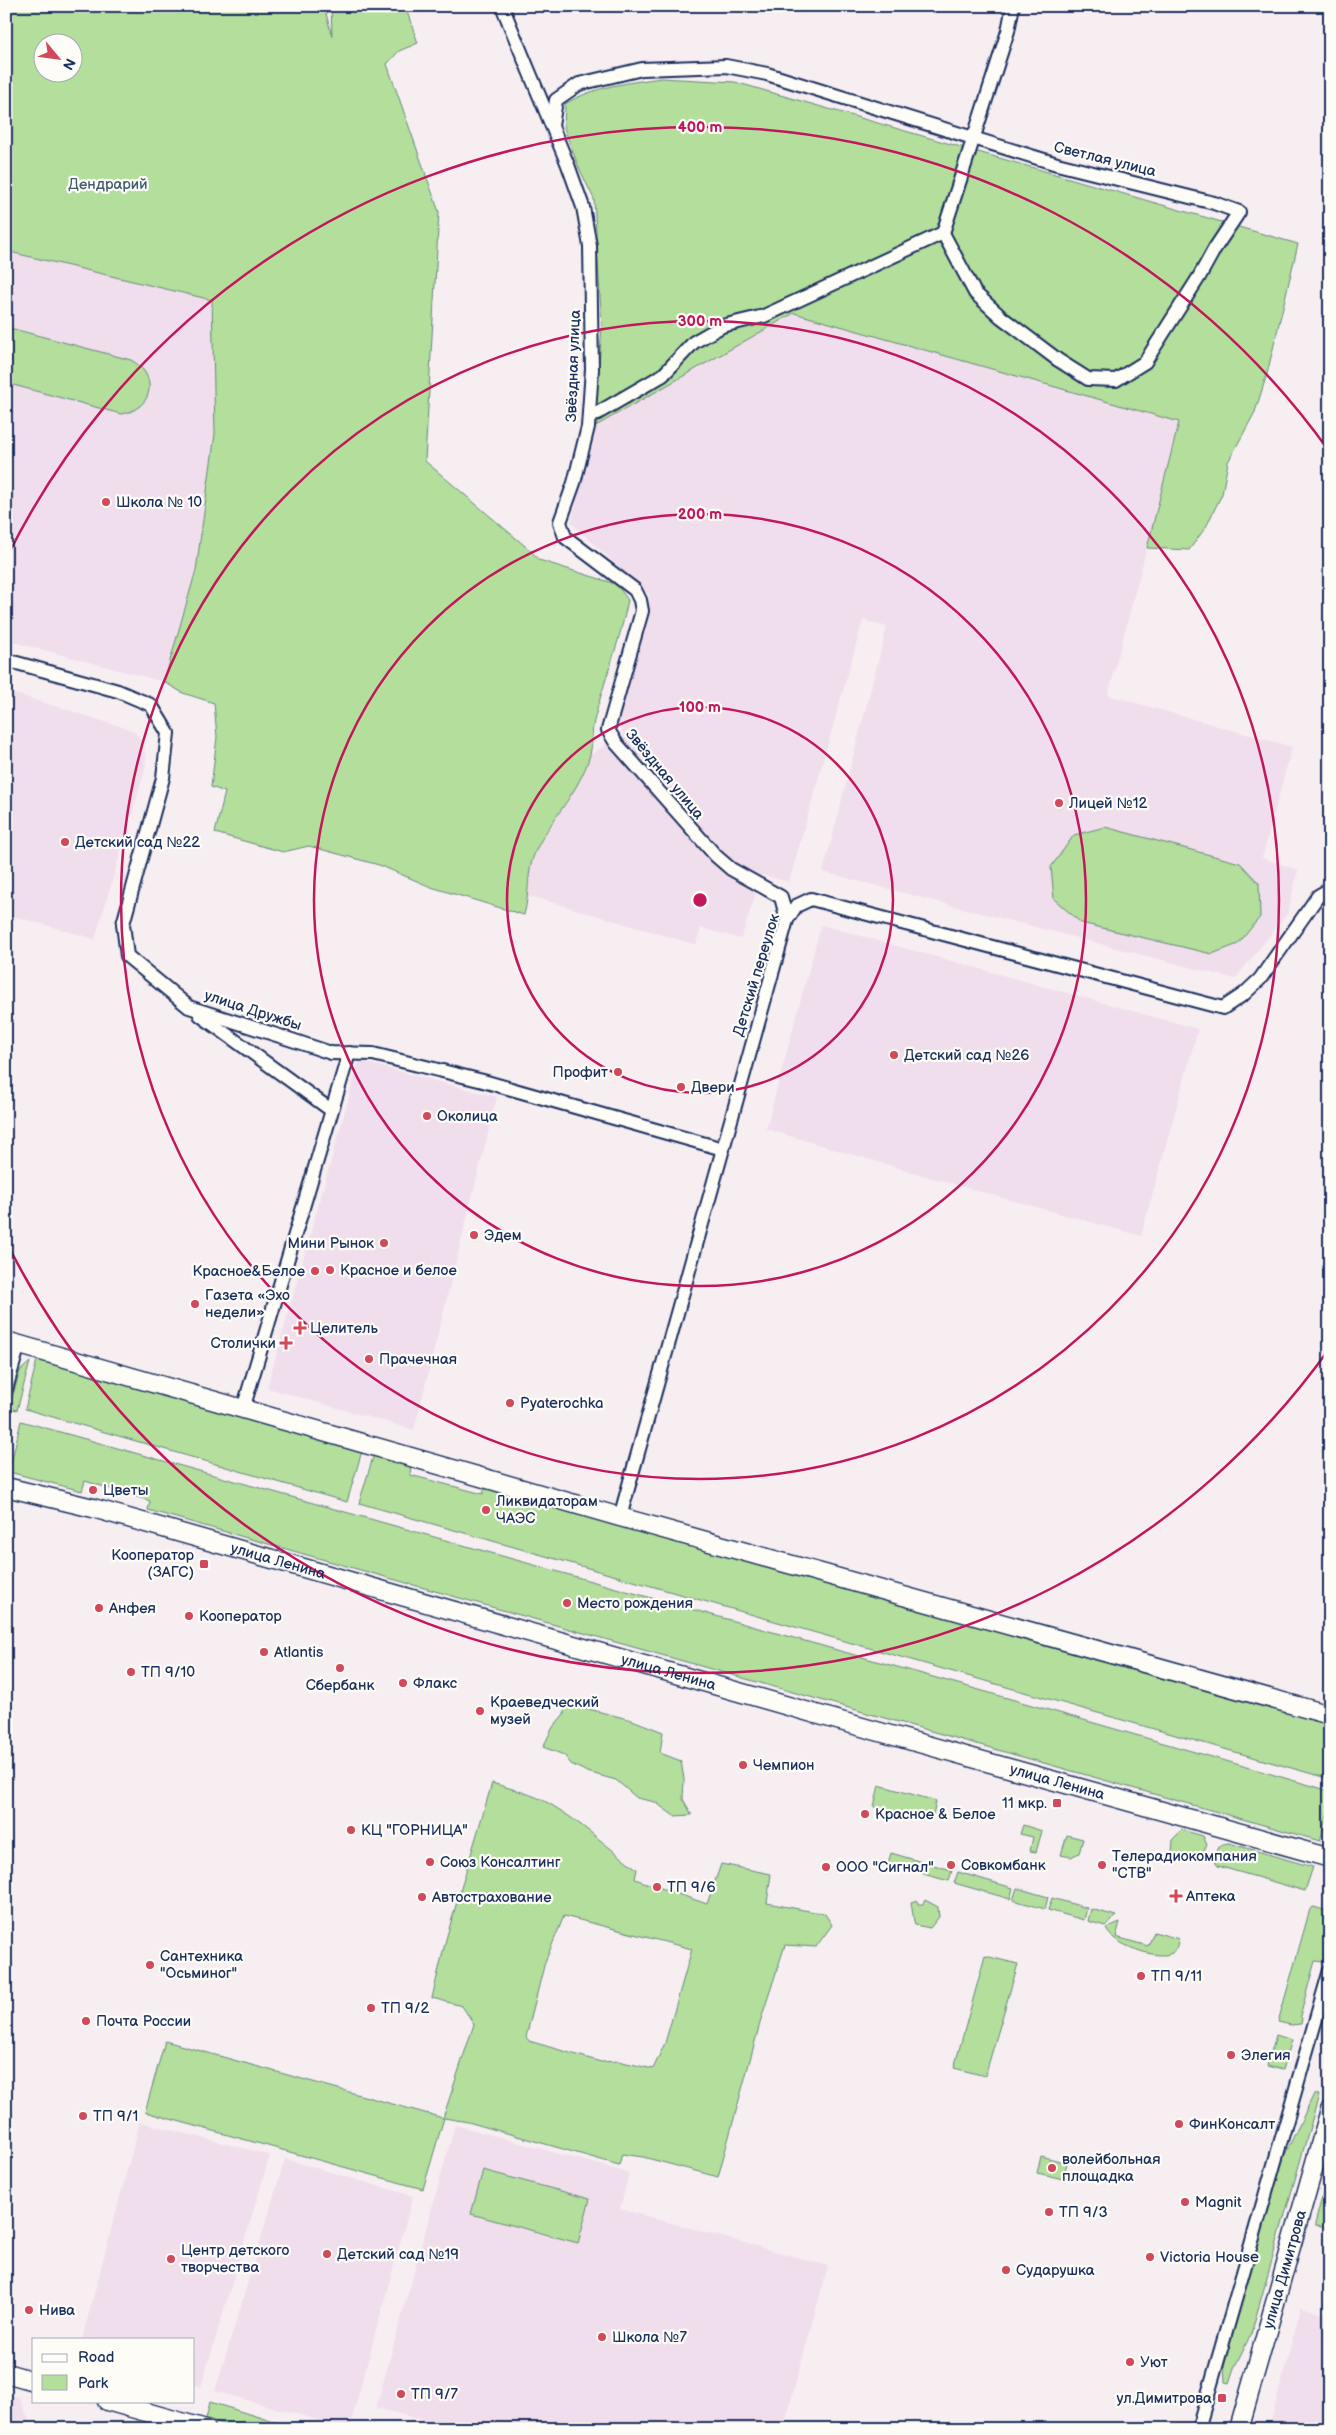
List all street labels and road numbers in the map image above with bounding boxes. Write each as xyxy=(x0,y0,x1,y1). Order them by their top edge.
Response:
street label: Светлая улица xyxy=(1052,138,1158,181)
street label: Звёздная улица xyxy=(562,309,585,423)
street label: Звёздная улица xyxy=(621,725,708,824)
street label: Детский переулок xyxy=(729,912,784,1039)
street label: улица Дружбы xyxy=(202,986,304,1035)
street label: улица Ленина xyxy=(228,1539,328,1584)
street label: улица Ленина xyxy=(619,1650,718,1695)
street label: улица Ленина xyxy=(1008,1760,1107,1805)
street label: улица Димитрова xyxy=(1259,2208,1311,2331)

